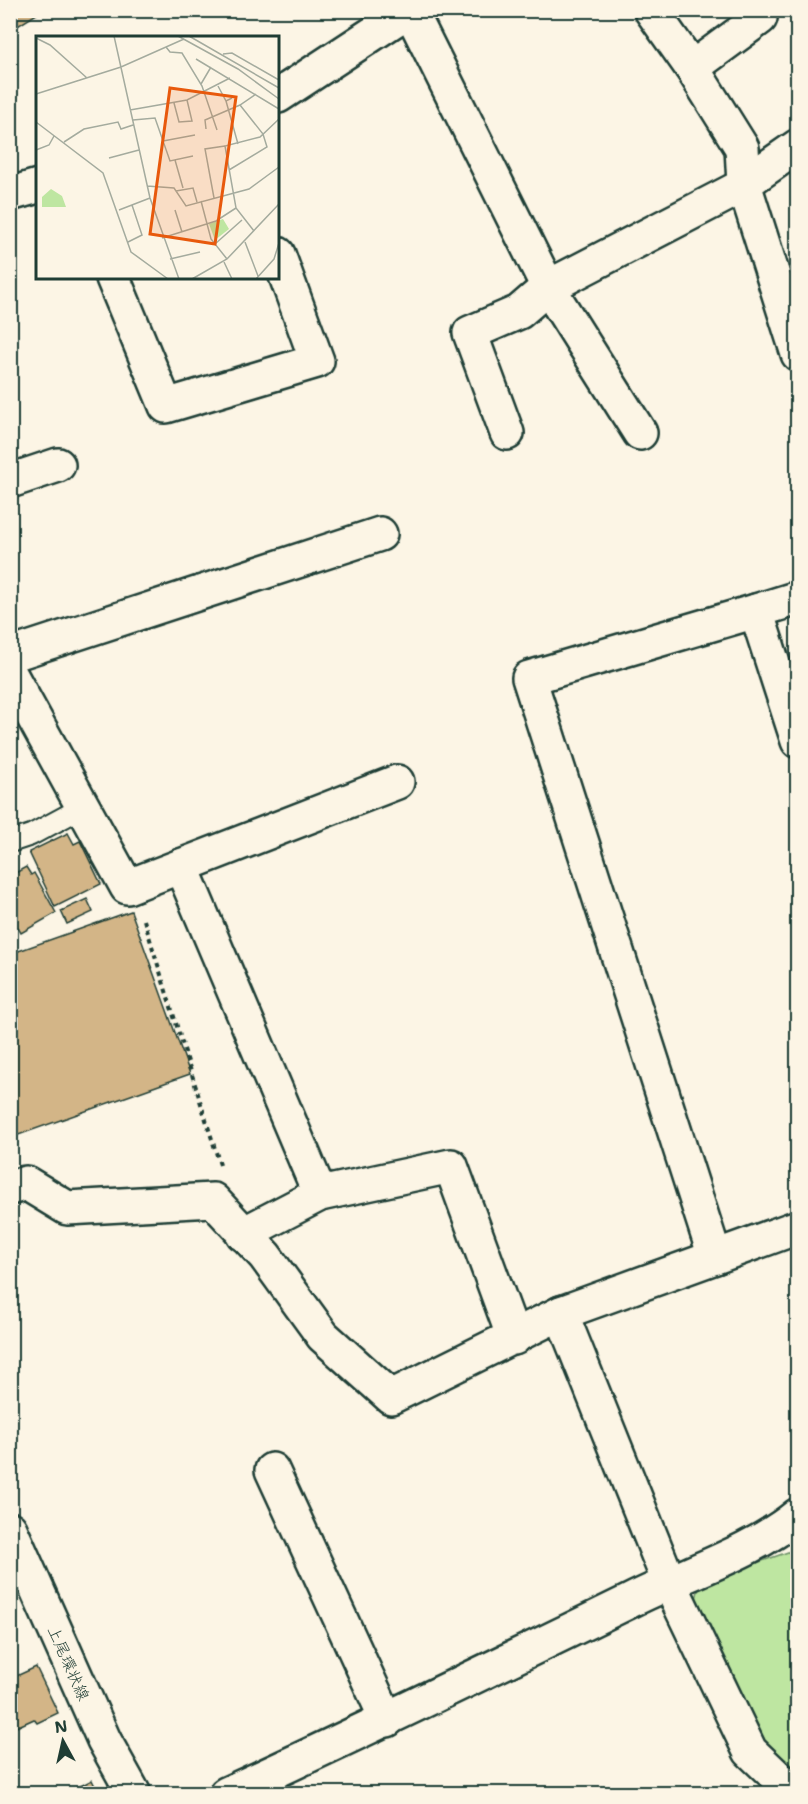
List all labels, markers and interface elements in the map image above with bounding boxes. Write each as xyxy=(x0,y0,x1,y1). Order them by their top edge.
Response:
inset map xyxy=(36,36,279,279)
street label: 上尾環状線 xyxy=(43,1622,94,1704)
north arrow xyxy=(33,1711,93,1771)
text: N xyxy=(53,1715,69,1738)

